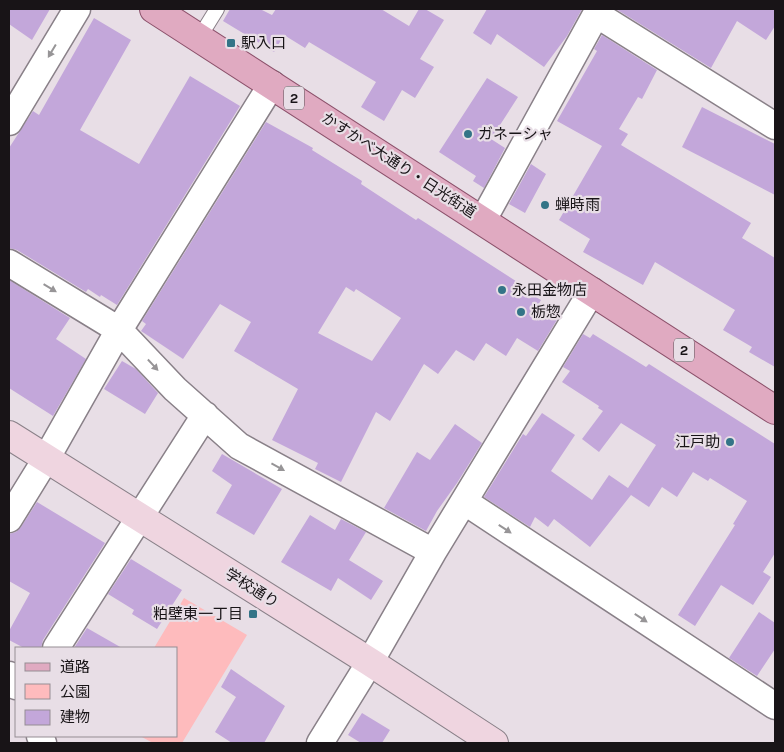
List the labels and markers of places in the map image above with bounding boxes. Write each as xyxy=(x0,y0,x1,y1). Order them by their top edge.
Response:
place label: 駅入口 xyxy=(241,34,286,52)
marker: 駅入口 xyxy=(225,37,237,49)
place label: ガネーシャ xyxy=(478,125,553,143)
marker: ガネーシャ xyxy=(462,128,474,140)
place label: 蝉時雨 xyxy=(555,196,600,214)
marker: 蝉時雨 xyxy=(539,199,551,211)
place label: 永田金物店 xyxy=(512,281,587,299)
marker: 永田金物店 xyxy=(496,284,508,296)
place label: 栃惣 xyxy=(531,303,561,321)
marker: 栃惣 xyxy=(515,306,527,318)
place label: 江戸助 xyxy=(675,433,720,451)
marker: 江戸助 xyxy=(724,436,736,448)
place label: 粕壁東一丁目 xyxy=(153,605,243,623)
marker: 粕壁東一丁目 xyxy=(247,608,259,620)

